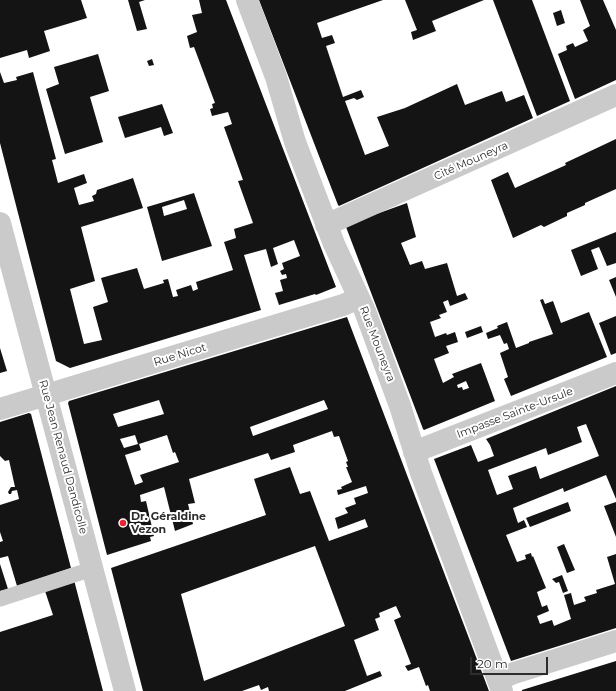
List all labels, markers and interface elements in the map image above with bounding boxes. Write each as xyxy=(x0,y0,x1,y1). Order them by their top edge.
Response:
street label: Cité Mouneyra xyxy=(432,139,510,183)
street label: Rue Mouneyra xyxy=(356,304,398,384)
street label: Rue Nicot xyxy=(152,341,208,369)
street label: Rue Jean Renaud Dandicolle xyxy=(36,379,90,535)
street label: Impasse Sainte-Ursule xyxy=(455,385,575,441)
place label: Dr. Géraldine Vezon xyxy=(131,510,206,536)
marker: Dr. Géraldine Vezon xyxy=(118,518,128,528)
scale bar xyxy=(472,649,550,675)
text: 20 m xyxy=(477,656,508,671)

